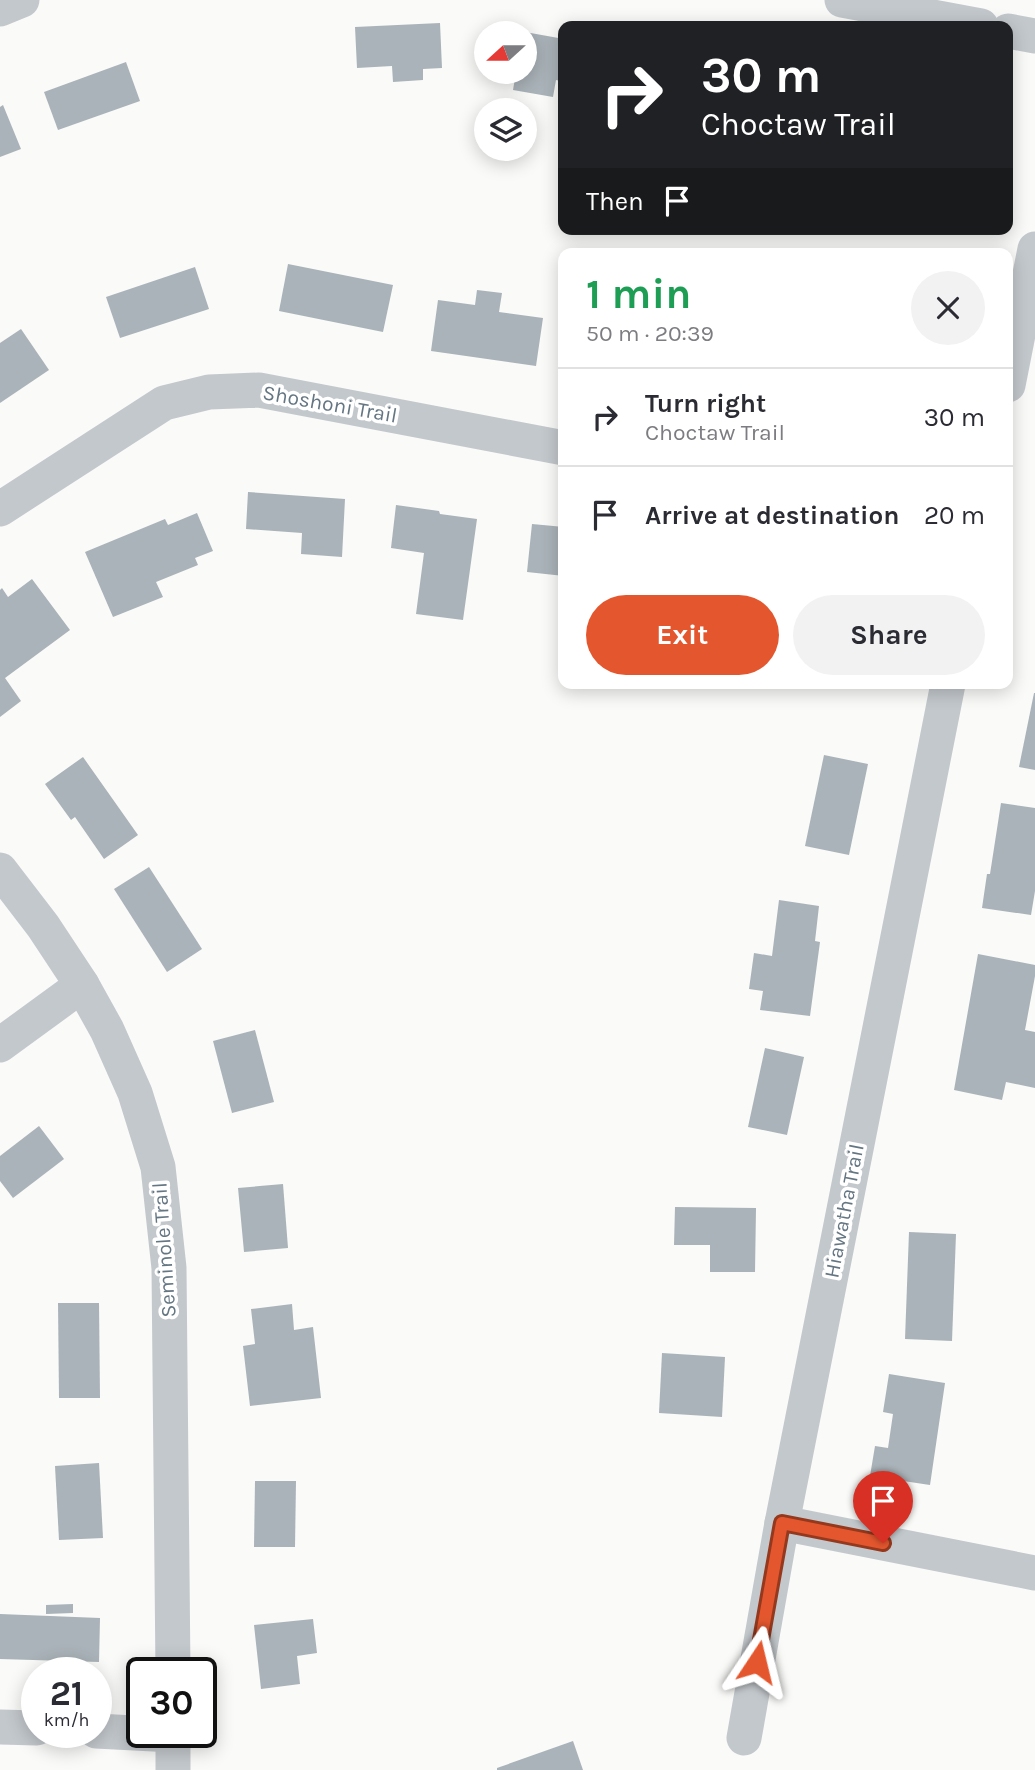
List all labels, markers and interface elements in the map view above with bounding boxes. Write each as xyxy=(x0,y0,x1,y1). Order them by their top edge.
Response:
north arrow xyxy=(474,21,537,84)
map controls xyxy=(474,21,537,161)
text: 30 m xyxy=(701,47,821,104)
icon: right xyxy=(586,49,677,140)
button: layers xyxy=(474,98,537,161)
text: Choctaw Trail xyxy=(701,106,896,143)
icon: arrive xyxy=(658,182,696,220)
text: Then xyxy=(586,186,644,217)
text: 1 min xyxy=(586,269,691,319)
button: close xyxy=(911,271,985,345)
text: 50 m · 20:39 xyxy=(586,320,714,347)
street label: Shoshoni Trail xyxy=(261,380,399,428)
text: Turn right xyxy=(645,388,766,419)
icon: right xyxy=(586,398,624,436)
text: 30 m xyxy=(924,402,985,433)
text: Choctaw Trail xyxy=(645,419,785,446)
icon: arrive xyxy=(586,496,624,534)
text: Arrive at destination xyxy=(645,500,899,531)
text: 20 m xyxy=(924,500,985,531)
button: Exit xyxy=(586,595,779,675)
button: Share xyxy=(793,595,985,675)
street label: Hiawatha Trail xyxy=(819,1142,869,1280)
street label: Seminole Trail xyxy=(147,1182,181,1318)
pin xyxy=(853,1471,913,1543)
icon: arrive xyxy=(864,1482,902,1520)
position arrow xyxy=(720,1625,794,1699)
speed limit sign: 30 xyxy=(126,1657,217,1748)
text: 21 xyxy=(50,1673,83,1714)
text: km/h xyxy=(44,1709,89,1731)

